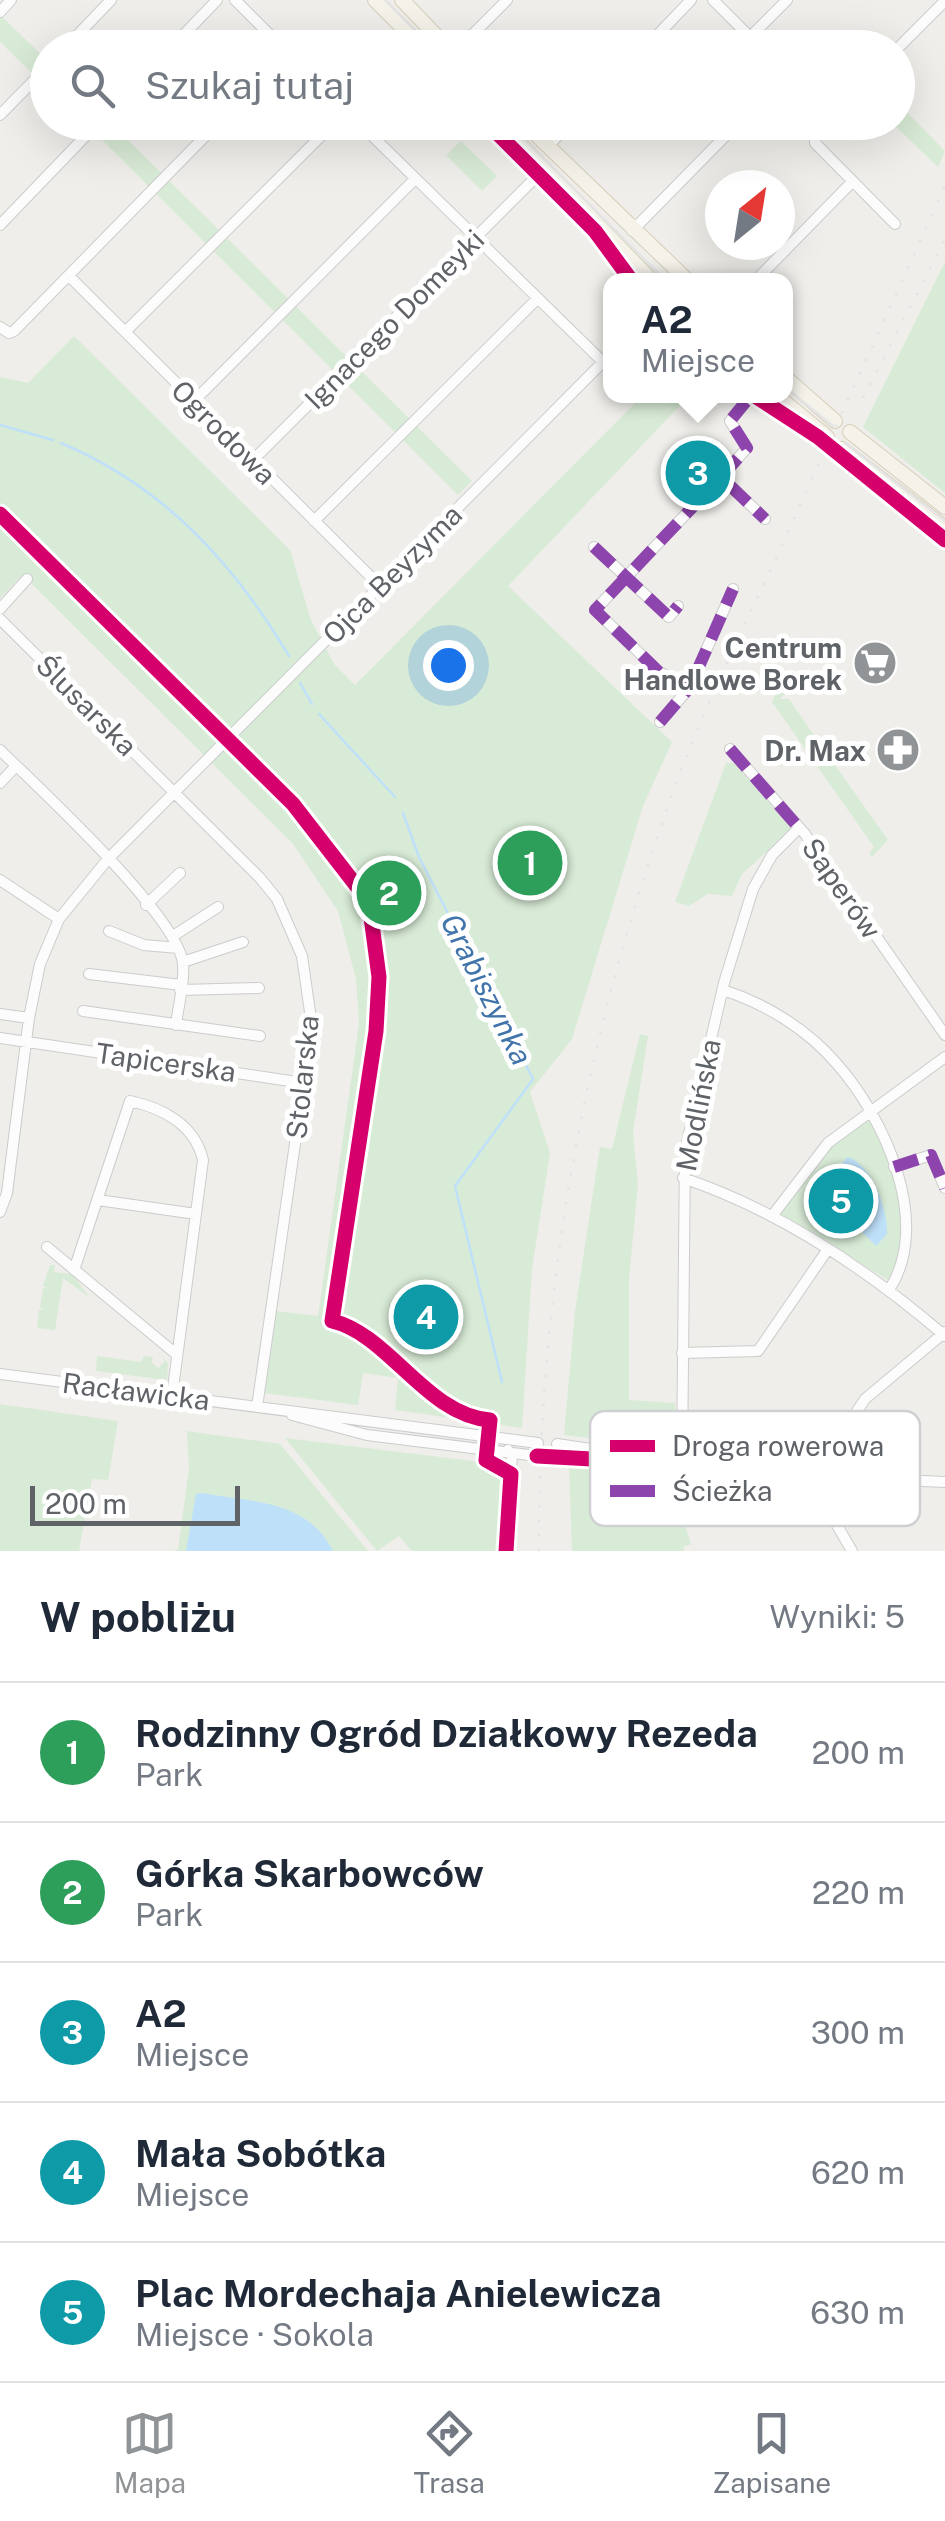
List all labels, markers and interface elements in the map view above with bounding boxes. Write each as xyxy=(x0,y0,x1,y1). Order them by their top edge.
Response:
search box xyxy=(30,30,915,140)
icon: search xyxy=(65,58,120,113)
text: Szukaj tutaj xyxy=(145,63,354,108)
north arrow xyxy=(705,170,795,260)
street label: Ignacego Domeyki xyxy=(298,223,490,415)
popup xyxy=(603,273,793,403)
text: A2 xyxy=(641,297,693,342)
text: Miejsce xyxy=(641,342,755,379)
street label: Ogrodowa xyxy=(165,373,283,491)
pin: 3 xyxy=(666,436,730,510)
street label: Ojca Beyzyma xyxy=(316,498,468,650)
place label: Centrum Handlowe Borek xyxy=(623,631,842,696)
your location xyxy=(423,640,474,691)
supermarket icon: Centrum Handlowe Borek xyxy=(852,640,898,686)
street label: Ślusarska xyxy=(30,648,144,762)
pharmacy icon: Dr. Max xyxy=(875,727,921,773)
place label: Dr. Max xyxy=(764,734,866,767)
pin: 1 xyxy=(498,826,562,900)
street label: Saperów xyxy=(796,831,889,945)
pin: 2 xyxy=(356,856,422,930)
water label: Grabiszynka xyxy=(434,907,540,1071)
street label: Stolarska xyxy=(279,1013,325,1141)
street label: Tapicerska xyxy=(94,1036,238,1088)
street label: Modlińska xyxy=(669,1036,727,1174)
pin: 5 xyxy=(808,1164,874,1238)
pin: 4 xyxy=(394,1280,458,1354)
street label: Racławicka xyxy=(60,1366,212,1416)
legend xyxy=(590,1411,920,1526)
text: Droga rowerowa xyxy=(672,1429,884,1462)
text: Ścieżka xyxy=(672,1474,773,1507)
scale bar xyxy=(30,1481,240,1526)
text: 200 m xyxy=(45,1487,127,1520)
text: W pobliżu xyxy=(40,1592,236,1641)
text: Wyniki: 5 xyxy=(770,1598,905,1635)
text: Rodzinny Ogród Działkowy Rezeda xyxy=(135,1711,758,1756)
text: 1 xyxy=(66,1734,79,1771)
text: 200 m xyxy=(812,1734,905,1771)
text: Park xyxy=(135,1756,203,1793)
text: Górka Skarbowców xyxy=(135,1851,484,1896)
text: 2 xyxy=(62,1874,83,1911)
text: 220 m xyxy=(812,1874,905,1911)
text: Park xyxy=(135,1896,203,1933)
text: A2 xyxy=(135,1991,187,2036)
text: 3 xyxy=(62,2014,83,2051)
text: 300 m xyxy=(811,2014,905,2051)
text: Miejsce xyxy=(135,2036,249,2073)
text: Mała Sobótka xyxy=(135,2131,386,2176)
text: 4 xyxy=(62,2154,83,2191)
text: 620 m xyxy=(811,2154,905,2191)
text: Miejsce xyxy=(135,2176,249,2213)
text: Plac Mordechaja Anielewicza xyxy=(135,2271,661,2316)
text: 5 xyxy=(62,2294,83,2331)
text: 630 m xyxy=(810,2294,905,2331)
text: Miejsce · Sokola xyxy=(135,2316,374,2353)
tab: Mapa xyxy=(114,2406,186,2499)
tab: Trasa xyxy=(414,2406,485,2499)
tab: Zapisane xyxy=(712,2406,831,2499)

